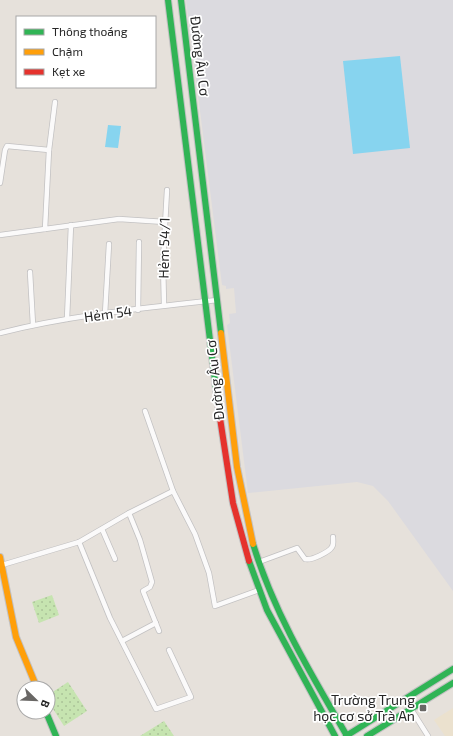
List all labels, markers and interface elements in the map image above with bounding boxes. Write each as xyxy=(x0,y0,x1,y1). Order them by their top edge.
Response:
street label: Đường Âu Cơ xyxy=(187,15,214,98)
legend xyxy=(16,16,156,88)
text: Thông thoáng xyxy=(52,24,128,38)
text: Chậm xyxy=(52,44,83,59)
text: Kẹt xe xyxy=(52,64,85,79)
street label: Hẻm 54/1 xyxy=(154,217,173,279)
street label: Hẻm 54 xyxy=(83,302,133,325)
street label: Đường Âu Cơ xyxy=(202,338,227,421)
north arrow xyxy=(16,680,56,720)
place label: Trường Trung học cơ sở Trà An xyxy=(313,691,415,724)
text: B xyxy=(38,698,53,710)
marker: Trường Trung học cơ sở Trà An xyxy=(418,703,428,713)

